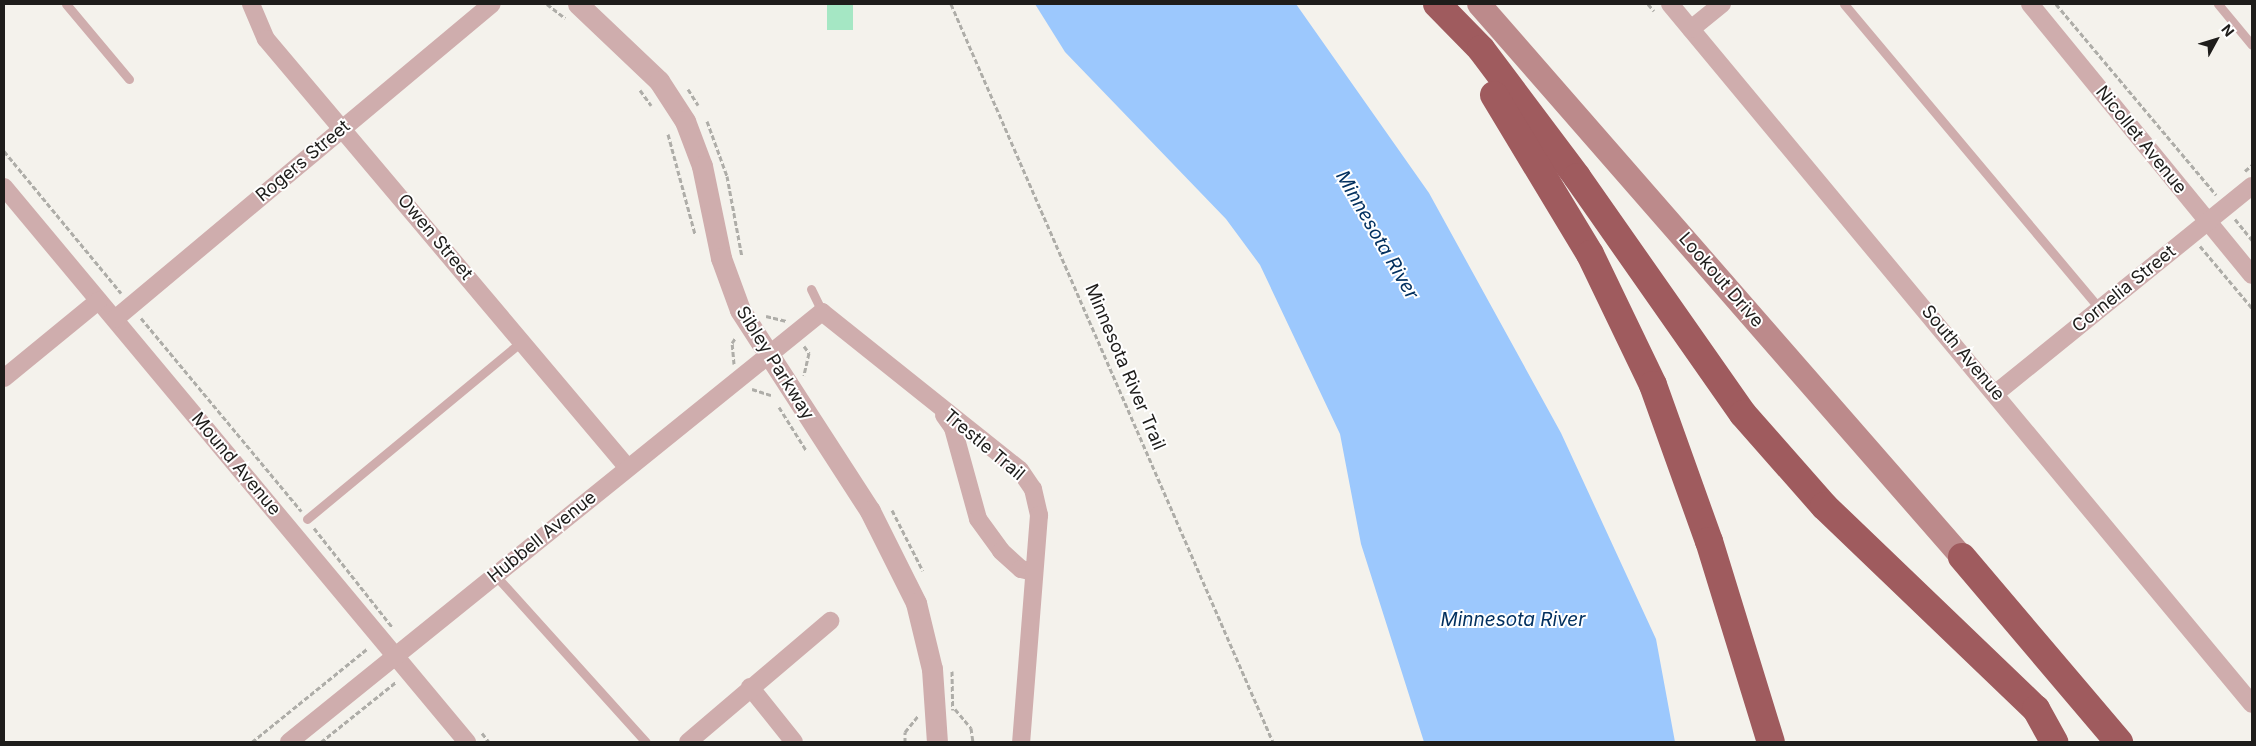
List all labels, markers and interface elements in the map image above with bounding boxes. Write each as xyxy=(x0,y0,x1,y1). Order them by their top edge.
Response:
north arrow xyxy=(2191,15,2241,65)
text: N xyxy=(2218,21,2238,40)
street label: Nicollet Avenue xyxy=(2091,82,2191,198)
street label: Rogers Street xyxy=(252,116,354,206)
water label: Minnesota River xyxy=(1331,167,1423,303)
street label: Owen Street xyxy=(393,190,477,284)
street label: Lookout Drive xyxy=(1674,228,1768,332)
street label: Cornelia Street xyxy=(2068,241,2180,337)
street label: Minnesota River Trail xyxy=(1080,281,1170,453)
street label: South Avenue xyxy=(1917,301,2009,405)
street label: Sibley Parkway xyxy=(731,302,819,424)
street label: Trestle Trail xyxy=(939,405,1029,485)
street label: Mound Avenue xyxy=(187,408,285,520)
street label: Hubbell Avenue xyxy=(483,487,601,587)
water label: Minnesota River xyxy=(1441,609,1585,631)

